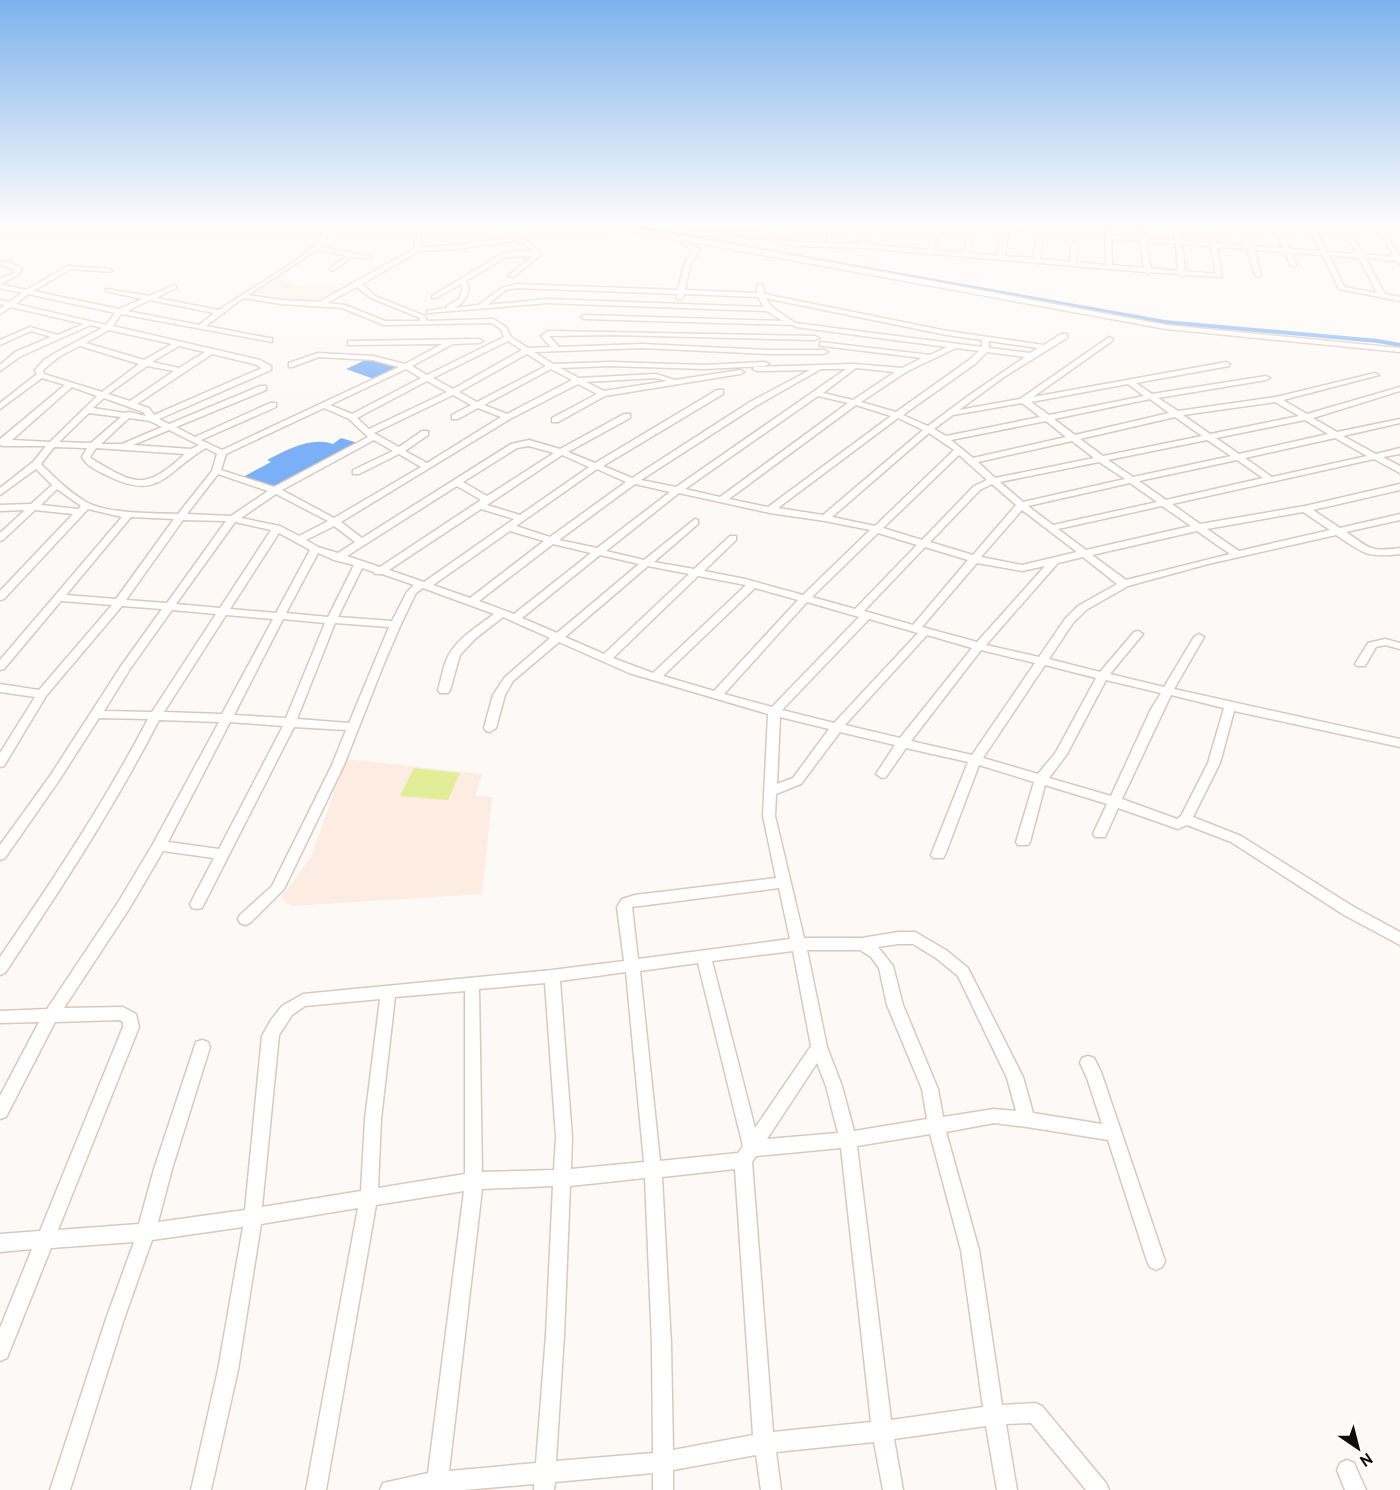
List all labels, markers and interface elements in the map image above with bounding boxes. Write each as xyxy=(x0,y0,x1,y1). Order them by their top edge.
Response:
north arrow xyxy=(1328,1418,1388,1478)
text: N xyxy=(1355,1447,1376,1470)

